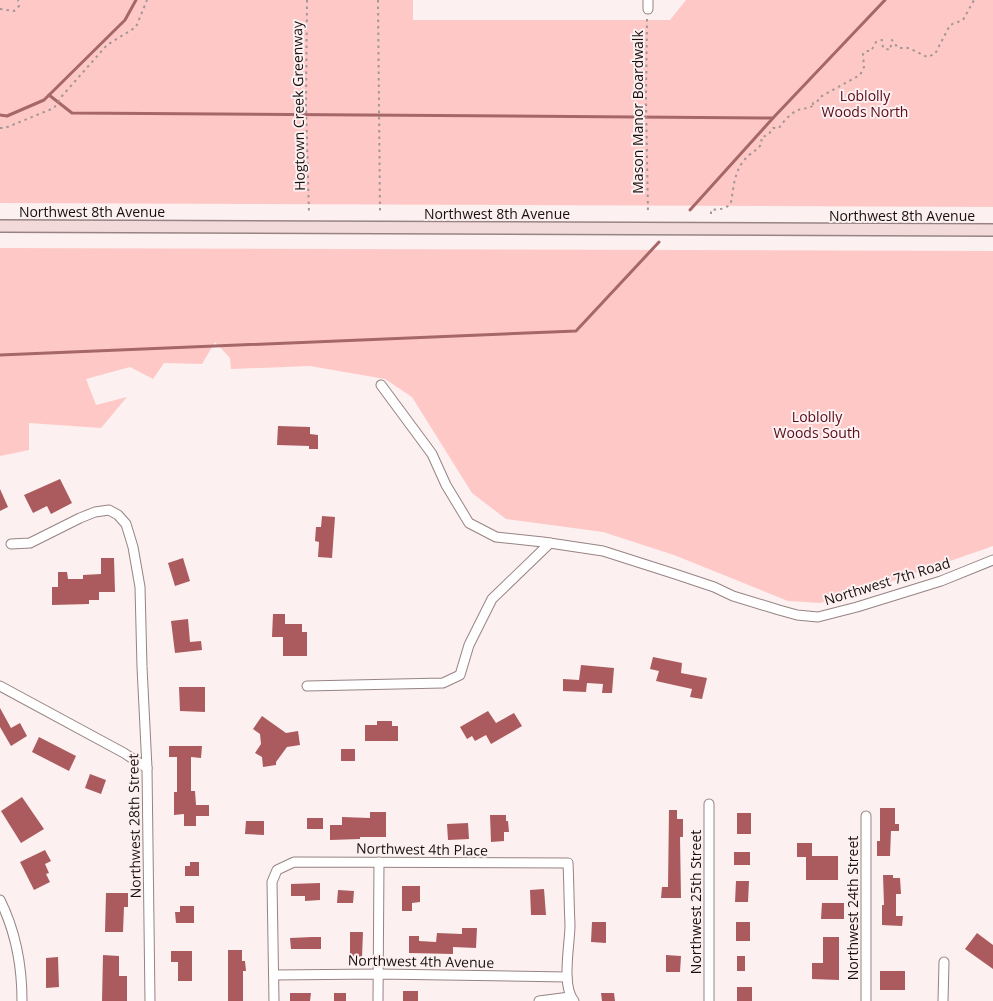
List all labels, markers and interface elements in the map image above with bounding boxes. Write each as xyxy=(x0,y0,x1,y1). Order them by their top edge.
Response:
street label: Hogtown Creek Greenway xyxy=(287,20,309,191)
street label: Mason Manor Boardwalk xyxy=(628,30,647,194)
park label: Loblolly Woods North xyxy=(822,86,908,121)
street label: Northwest 8th Avenue xyxy=(19,202,165,221)
street label: Northwest 8th Avenue xyxy=(424,204,570,223)
street label: Northwest 8th Avenue xyxy=(829,206,975,225)
park label: Loblolly Woods South xyxy=(774,407,860,442)
street label: Northwest 7th Road xyxy=(822,553,952,609)
street label: Northwest 28th Street xyxy=(123,754,145,898)
street label: Northwest 25th Street xyxy=(686,830,705,974)
street label: Northwest 24th Street xyxy=(843,836,862,980)
street label: Northwest 4th Place xyxy=(356,838,488,860)
street label: Northwest 4th Avenue xyxy=(348,950,494,972)

